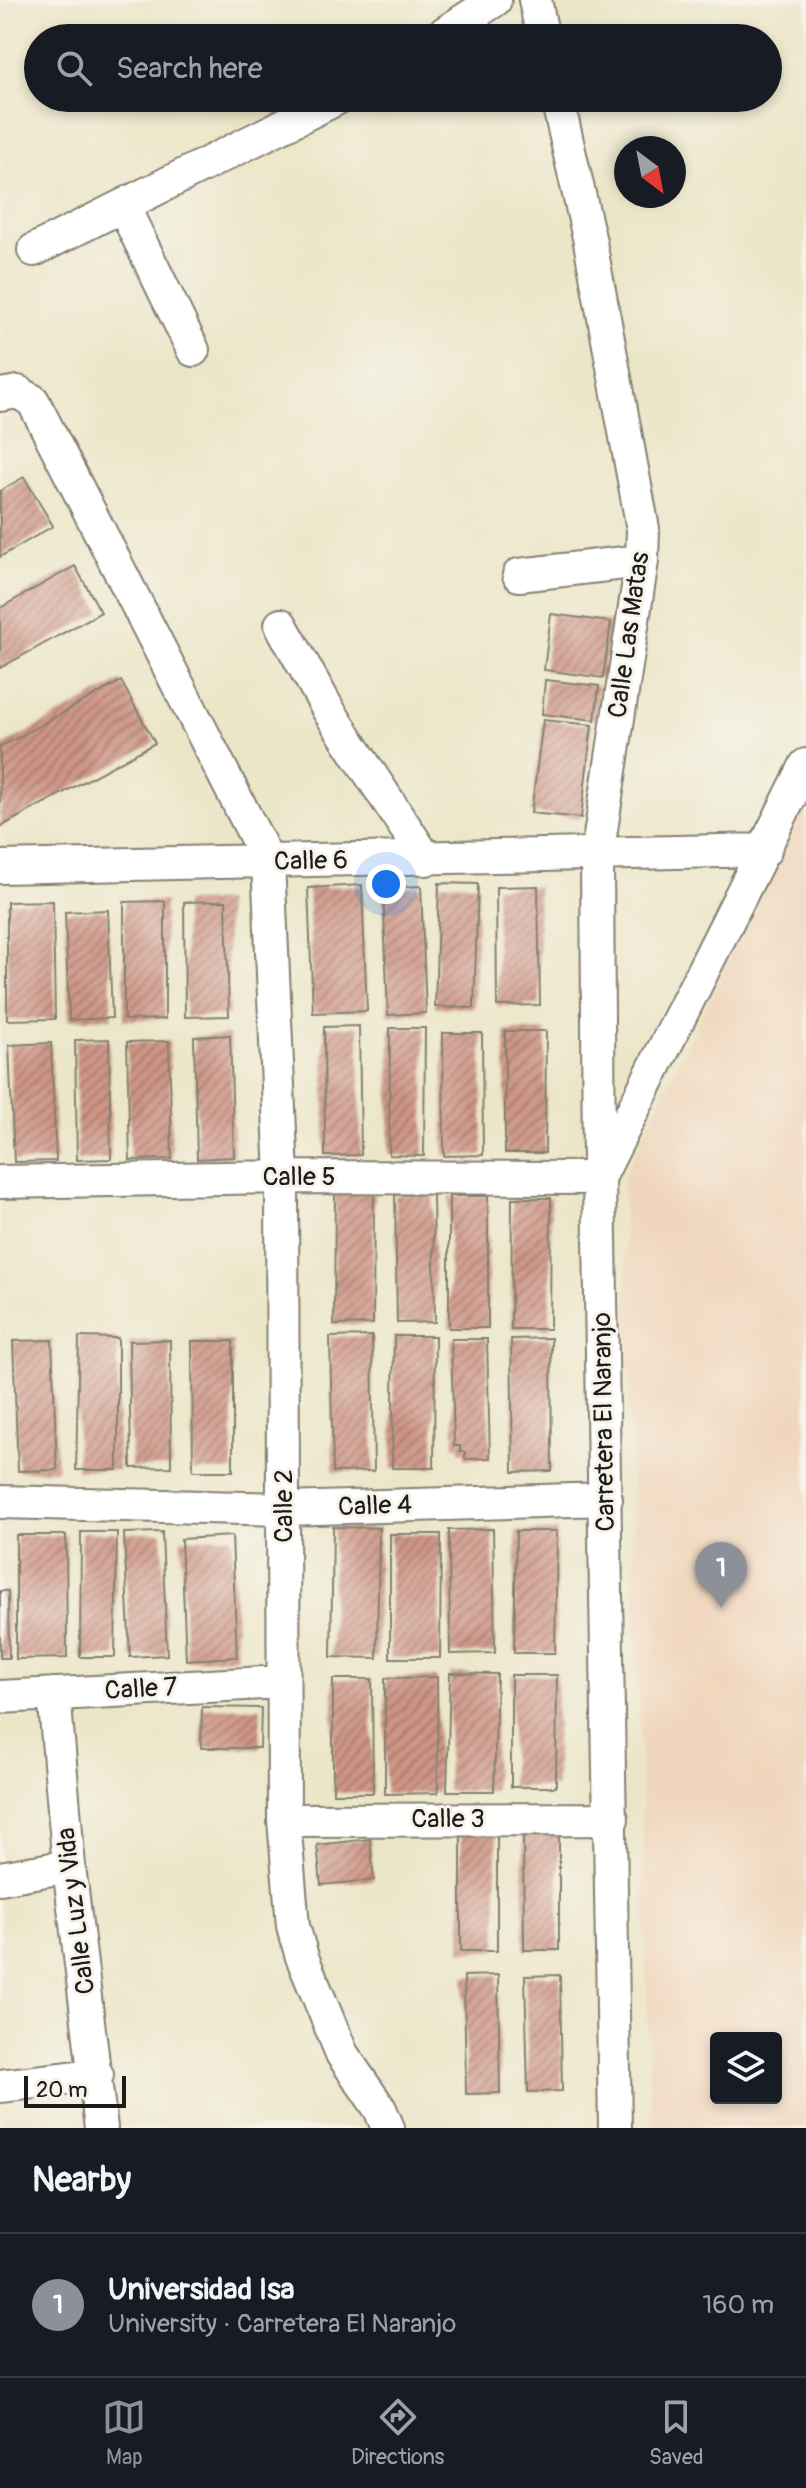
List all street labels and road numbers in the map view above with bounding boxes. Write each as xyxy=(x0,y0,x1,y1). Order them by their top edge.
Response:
street label: Calle Las Matas xyxy=(602,550,657,720)
street label: Calle 6 xyxy=(274,844,348,878)
street label: Calle 5 xyxy=(262,1161,336,1193)
street label: Carretera El Naranjo xyxy=(586,1312,622,1532)
street label: Calle 2 xyxy=(268,1469,300,1543)
street label: Calle 4 xyxy=(337,1489,413,1523)
street label: Calle 7 xyxy=(104,1671,178,1707)
street label: Calle 3 xyxy=(411,1803,485,1835)
street label: Calle Luz y Vida xyxy=(50,1826,102,1996)

